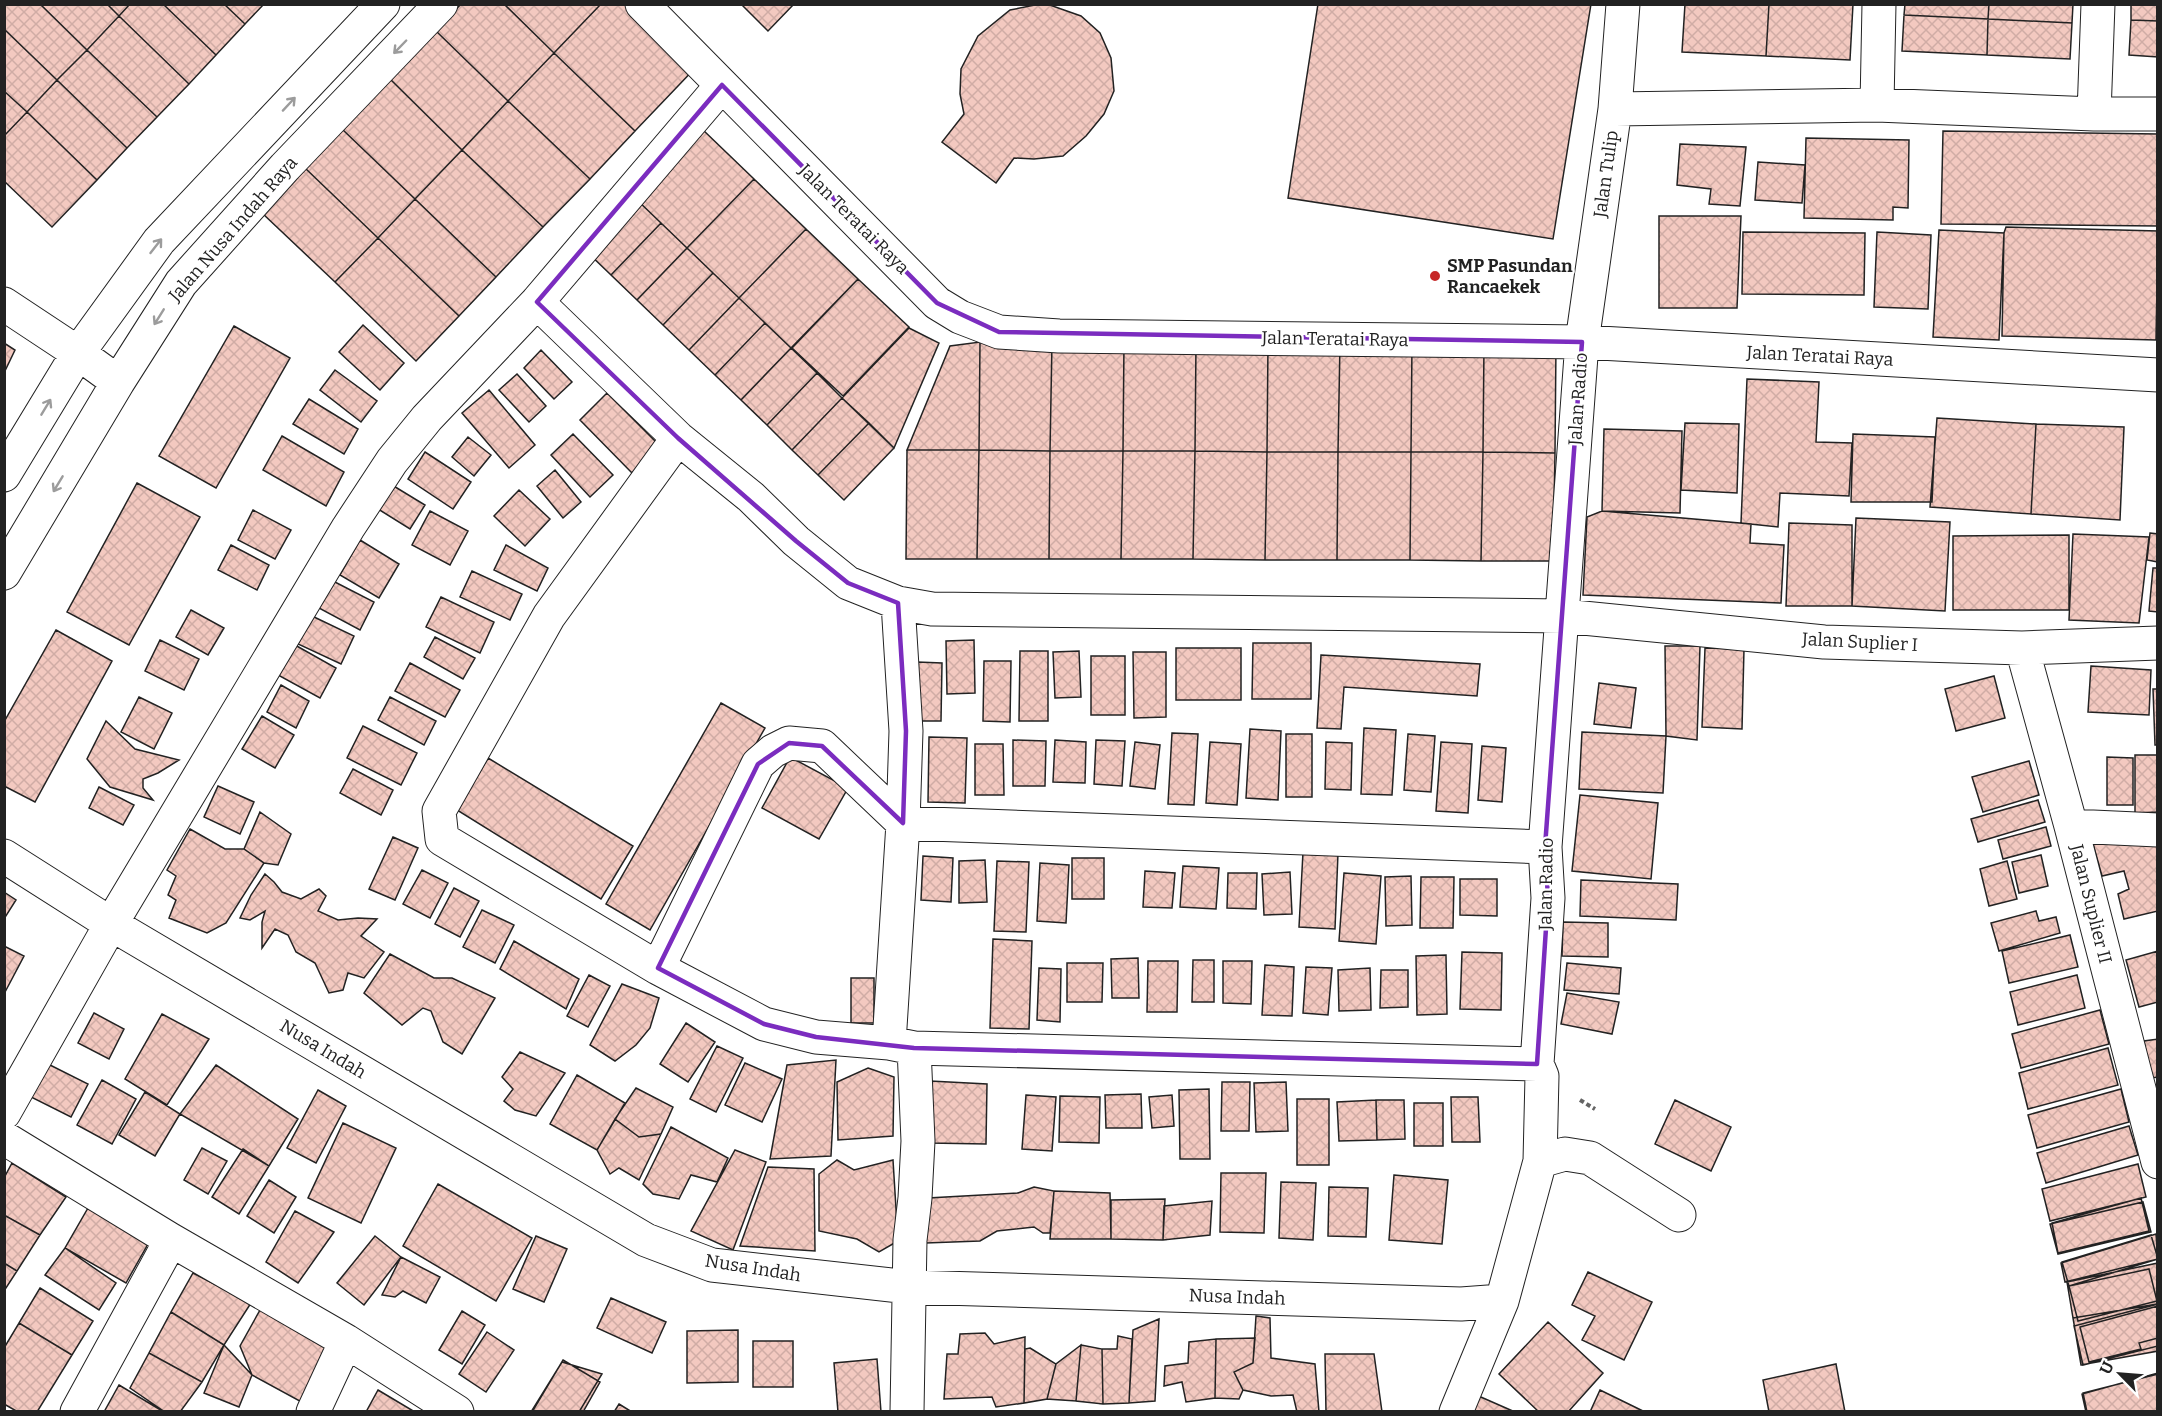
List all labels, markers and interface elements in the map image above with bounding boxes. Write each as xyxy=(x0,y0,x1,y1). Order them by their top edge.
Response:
one-way arrow xyxy=(393,39,408,54)
one-way arrow xyxy=(282,97,296,112)
street label: Jalan Tulip xyxy=(1589,129,1623,220)
street label: Jalan Nusa Indah Raya xyxy=(163,152,302,307)
street label: Jalan Teratai Raya xyxy=(794,159,914,279)
one-way arrow xyxy=(150,239,162,255)
place label: SMP Pasundan Rancaekek xyxy=(1447,255,1573,298)
marker: SMP Pasundan Rancaekek xyxy=(1428,269,1442,283)
one-way arrow xyxy=(153,308,165,325)
street label: Jalan Teratai Raya xyxy=(1260,327,1409,351)
street label: Jalan Teratai Raya xyxy=(1745,341,1894,371)
street label: Jalan Radio xyxy=(1564,352,1592,447)
one-way arrow xyxy=(40,399,52,416)
one-way arrow xyxy=(51,475,63,492)
street label: Jalan Suplier I xyxy=(1801,628,1918,656)
street label: Jalan Radio xyxy=(1534,837,1558,932)
street label: Jalan Suplier II xyxy=(2065,841,2116,966)
street label: Nusa Indah xyxy=(276,1015,370,1083)
street label: Nusa Indah xyxy=(704,1250,802,1286)
street label: Nusa Indah xyxy=(1188,1284,1286,1310)
north arrow xyxy=(2090,1344,2150,1404)
text: U xyxy=(2096,1358,2118,1377)

